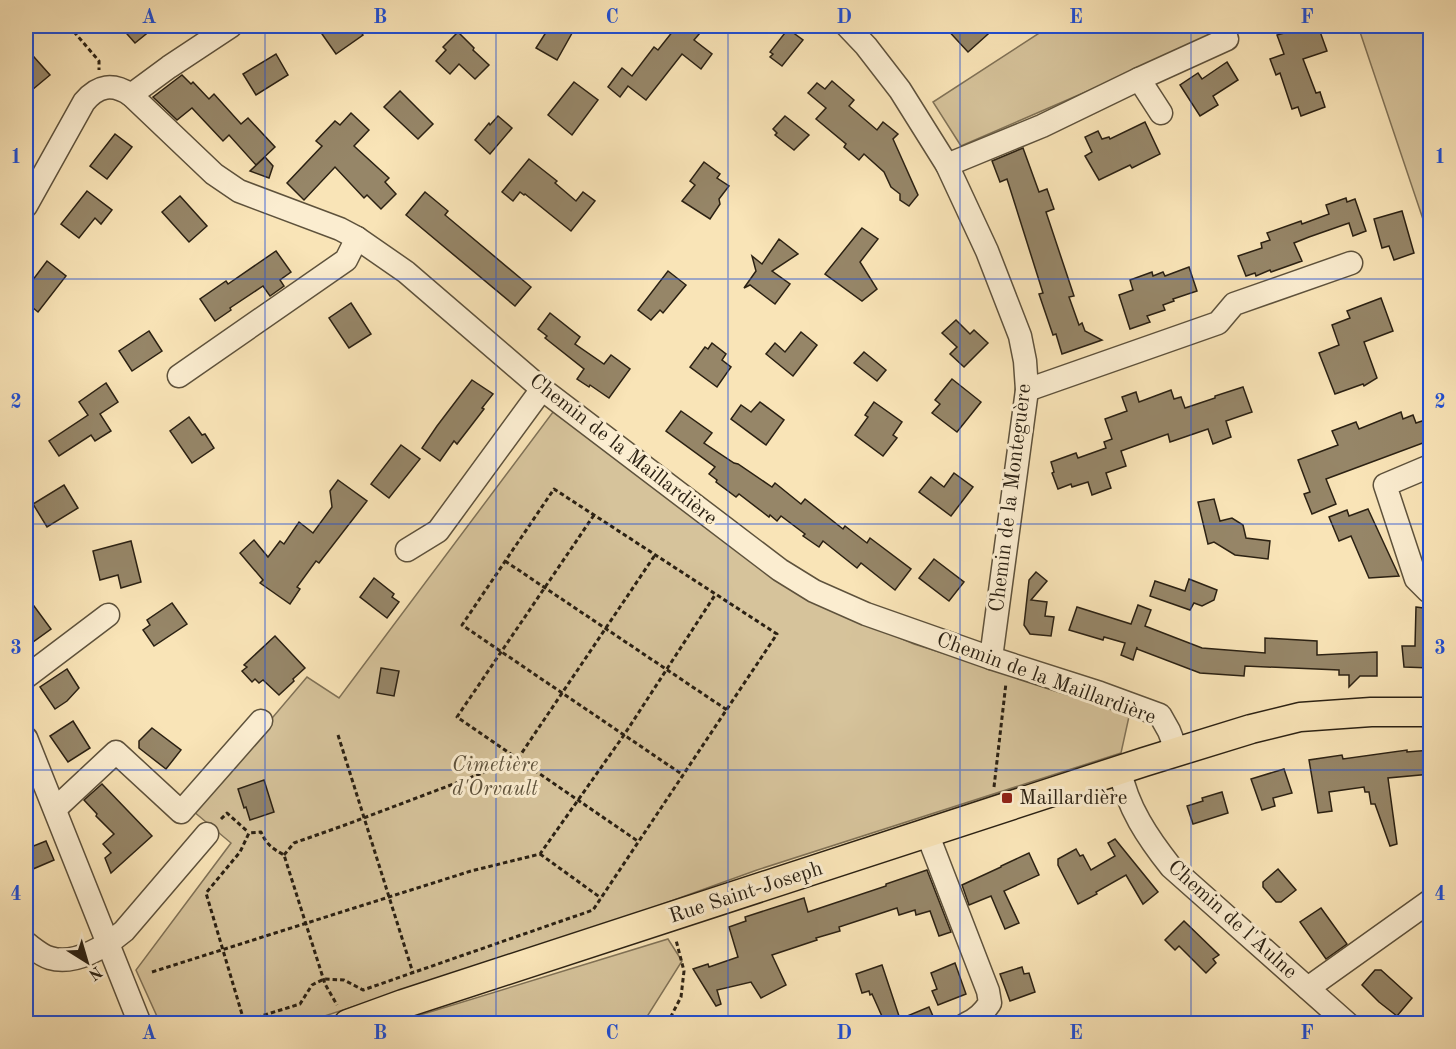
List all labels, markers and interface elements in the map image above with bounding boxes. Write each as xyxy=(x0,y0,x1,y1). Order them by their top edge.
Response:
text: A xyxy=(141,8,157,28)
text: B xyxy=(373,8,387,28)
text: C xyxy=(605,8,619,28)
text: D xyxy=(836,8,852,28)
text: E xyxy=(1069,8,1083,28)
text: F xyxy=(1300,8,1314,28)
text: 1 xyxy=(10,148,22,168)
text: 1 xyxy=(1434,148,1446,168)
street label: Chemin de la Maillardière xyxy=(525,370,721,530)
street label: Chemin de la Monteguère xyxy=(987,383,1035,613)
text: 2 xyxy=(10,393,22,413)
text: 2 xyxy=(1434,393,1446,413)
street label: Chemin de la Maillardière xyxy=(934,630,1158,728)
text: 3 xyxy=(10,639,22,659)
text: 3 xyxy=(1434,639,1446,659)
park label: Cimetière d'Orvault xyxy=(452,755,538,800)
place label: Maillardière xyxy=(1019,788,1128,809)
marker: Maillardière xyxy=(1000,791,1014,805)
street label: Chemin de l'Aulne xyxy=(1163,857,1301,983)
street label: Rue Saint-Joseph xyxy=(667,858,825,928)
text: 4 xyxy=(10,885,22,905)
text: 4 xyxy=(1434,885,1446,905)
north arrow xyxy=(57,932,117,992)
text: N xyxy=(85,962,105,983)
text: A xyxy=(141,1024,157,1044)
text: B xyxy=(373,1024,387,1044)
text: C xyxy=(605,1024,619,1044)
text: D xyxy=(836,1024,852,1044)
text: E xyxy=(1069,1024,1083,1044)
text: F xyxy=(1300,1024,1314,1044)

